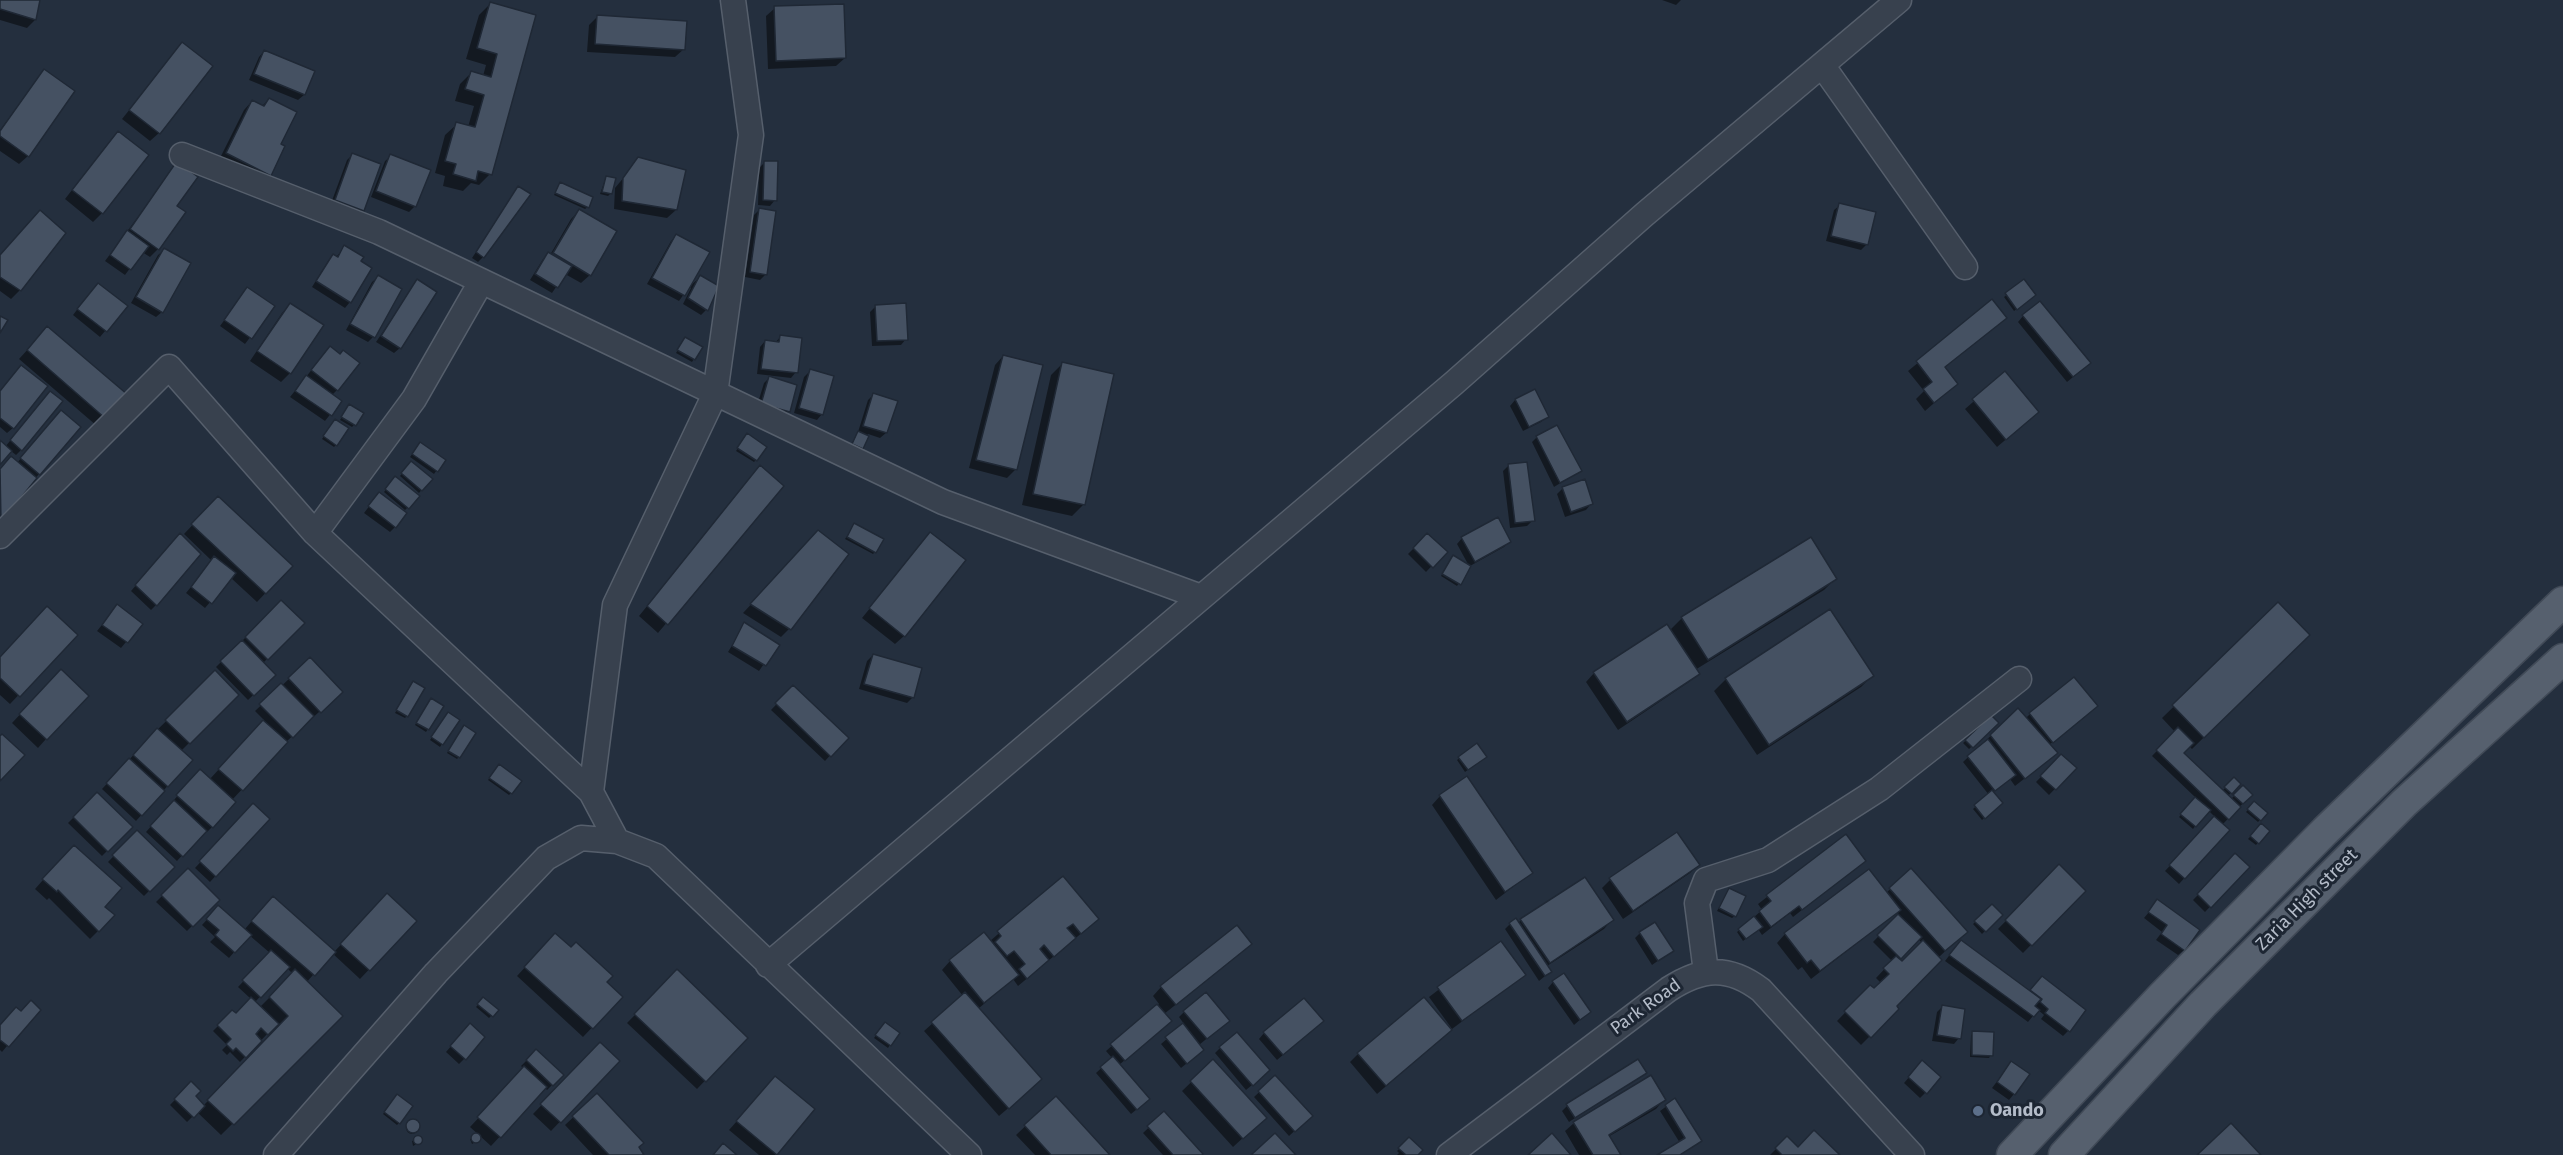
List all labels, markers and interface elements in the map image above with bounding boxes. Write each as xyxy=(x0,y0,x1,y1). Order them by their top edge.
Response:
street label: Zaria High street xyxy=(2252,845,2362,955)
street label: Park Road xyxy=(1607,974,1685,1040)
place label: Oando xyxy=(1990,1100,2044,1122)
marker: Oando xyxy=(1971,1104,1985,1118)

